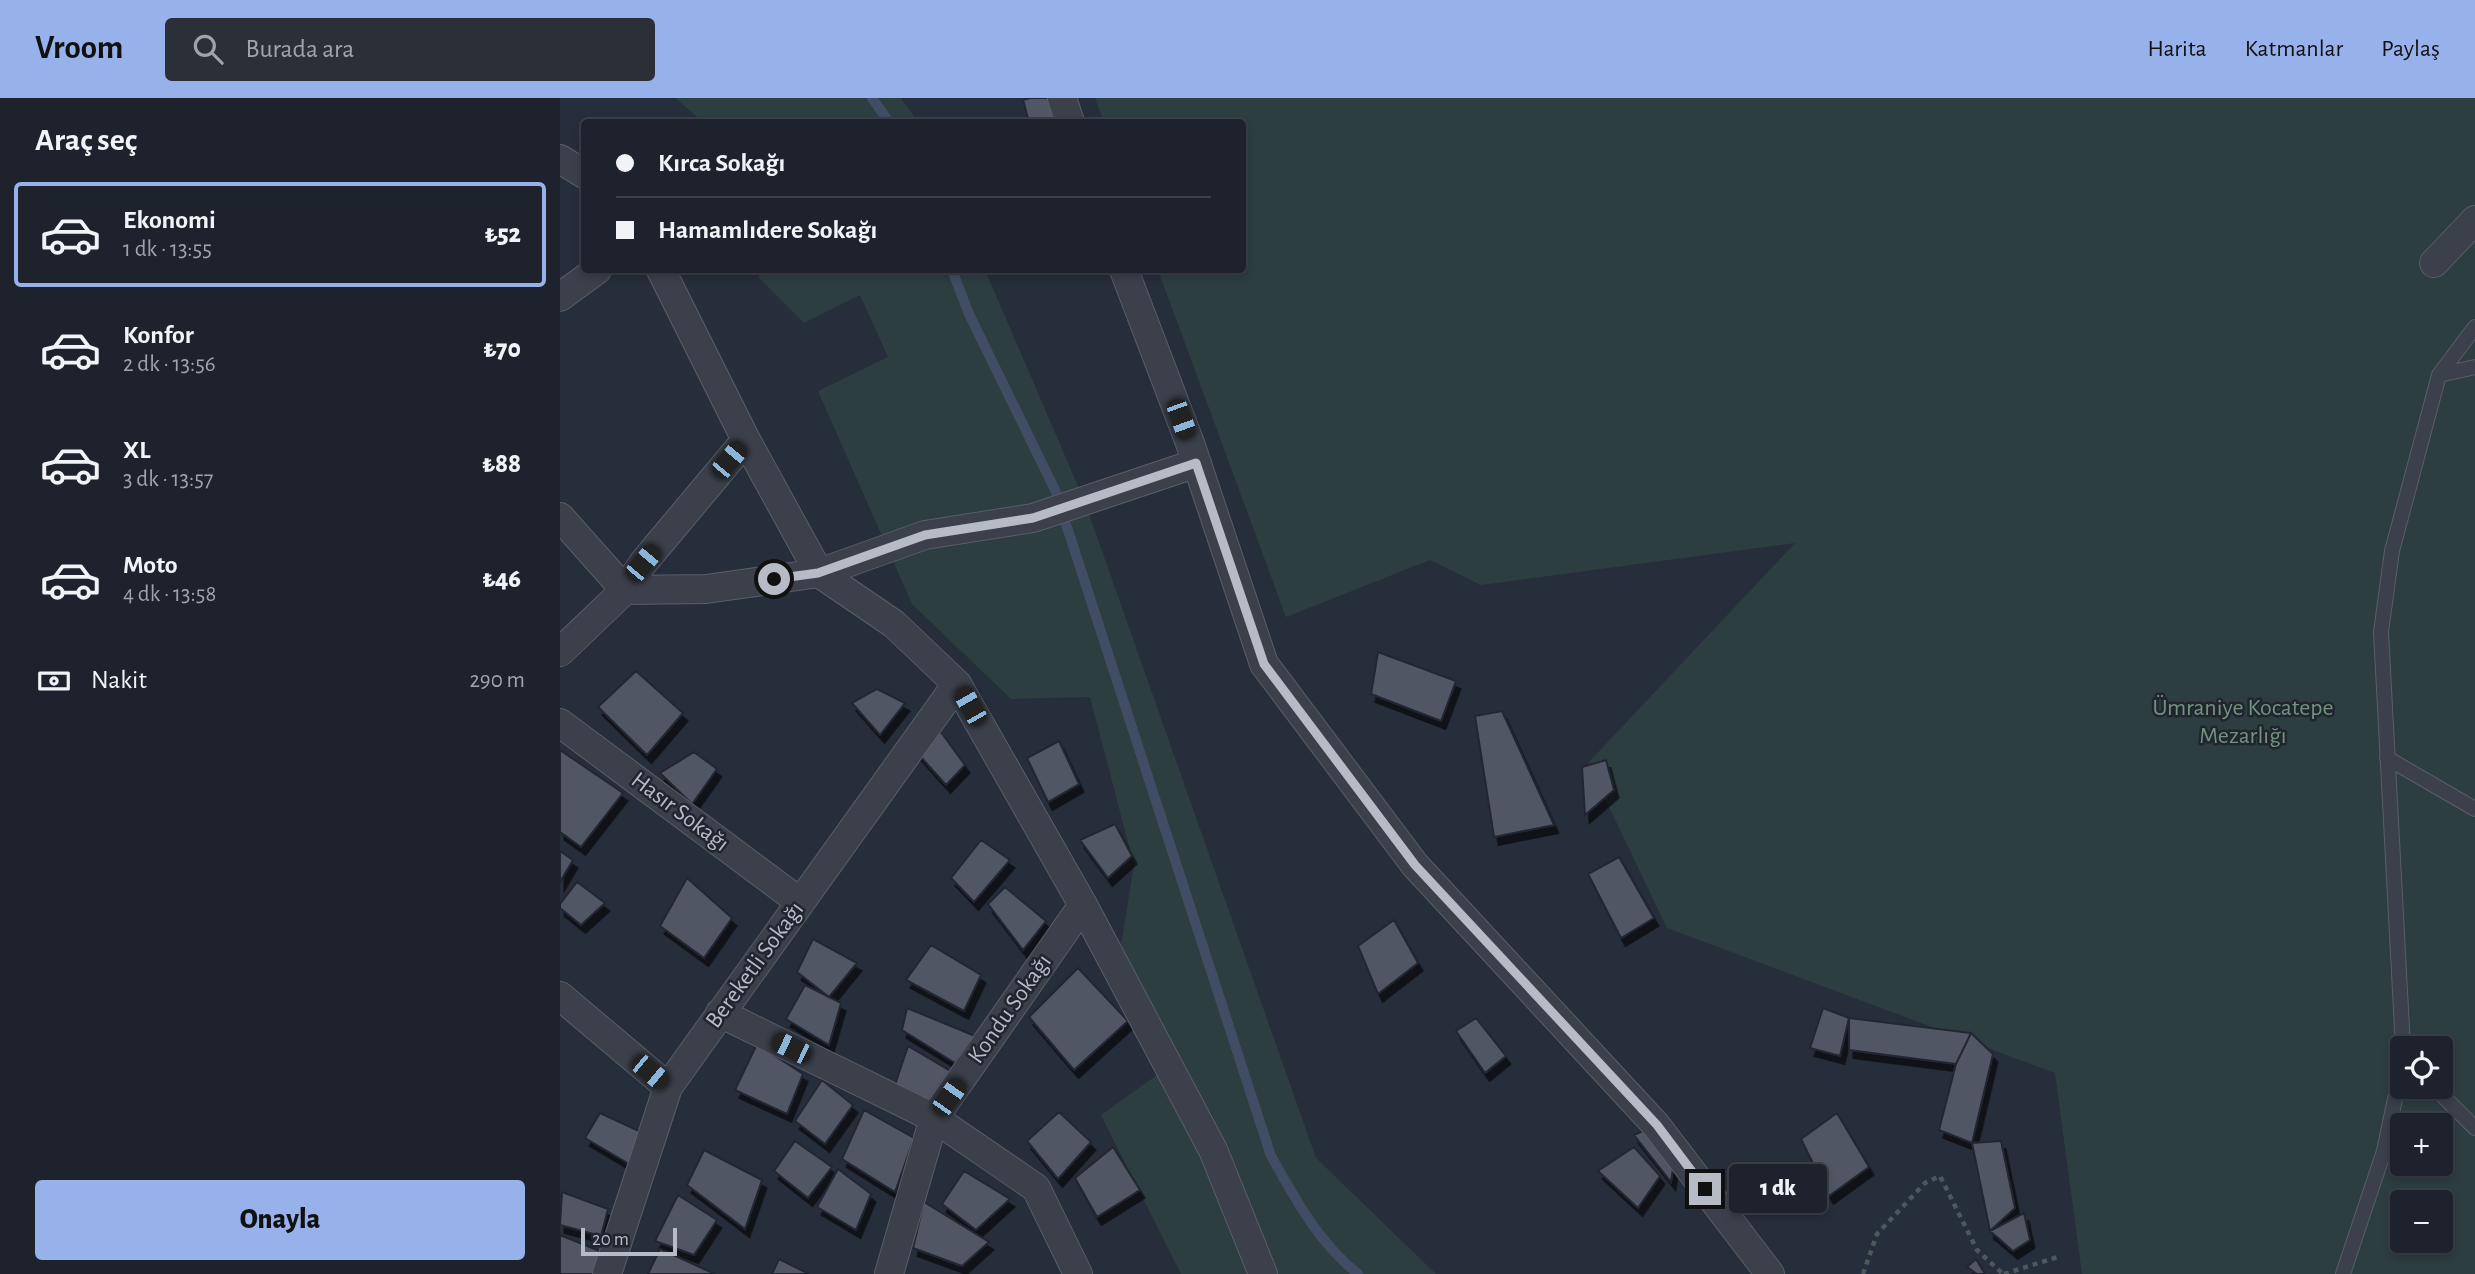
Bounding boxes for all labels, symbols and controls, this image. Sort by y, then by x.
search box [165,18,655,81]
icon: search [189,30,227,68]
text: Vroom [35,32,123,65]
text: Burada ara [245,36,354,62]
text: Harita [2148,37,2207,61]
text: Katmanlar [2245,37,2343,61]
text: Paylaş [2381,37,2440,61]
text: Araç seç [35,124,137,156]
text: Kırca Sokağı [658,150,785,176]
icon: car [39,203,102,266]
text: Ekonomi [123,207,216,233]
text: Hamamlıdere Sokağı [658,217,877,243]
text: ₺52 [485,221,521,247]
text: 1 dk · 13:55 [123,238,212,261]
icon: car [39,318,102,381]
text: Konfor [123,322,194,348]
text: ₺70 [484,336,521,362]
text: 2 dk · 13:56 [123,353,216,376]
car [1164,396,1199,442]
icon: car [39,433,102,496]
text: XL [123,437,150,463]
car [708,437,751,483]
text: ₺88 [482,451,521,477]
text: 3 dk · 13:57 [123,468,213,491]
car [622,540,665,586]
icon: car [39,548,102,611]
text: Moto [123,552,178,578]
route start [758,563,790,595]
text: ₺46 [482,566,521,592]
text: 4 dk · 13:58 [123,583,216,606]
icon: cash [35,662,73,700]
text: Nakit [91,667,147,693]
text: 290 m [469,669,525,692]
car [951,683,990,729]
park label: Ümraniye Kocatepe Mezarlığı [2152,695,2334,748]
street label: Hasır Sokağı [627,768,733,856]
street label: Bereketli Sokağı [701,898,809,1032]
street label: Kondu Sokağı [964,950,1056,1068]
car [768,1029,815,1067]
map controls [2390,1036,2453,1253]
button: locate [2390,1036,2453,1099]
car [628,1050,673,1094]
car [929,1074,970,1120]
button: + [2390,1113,2453,1176]
callout: 1 dk [1730,1164,1828,1214]
route end [1689,1173,1721,1205]
text: 1 dk [1760,1177,1796,1200]
button: Onayla [35,1180,525,1260]
button: − [2390,1190,2453,1253]
scale bar [581,1225,677,1257]
text: 20 m [592,1230,629,1249]

